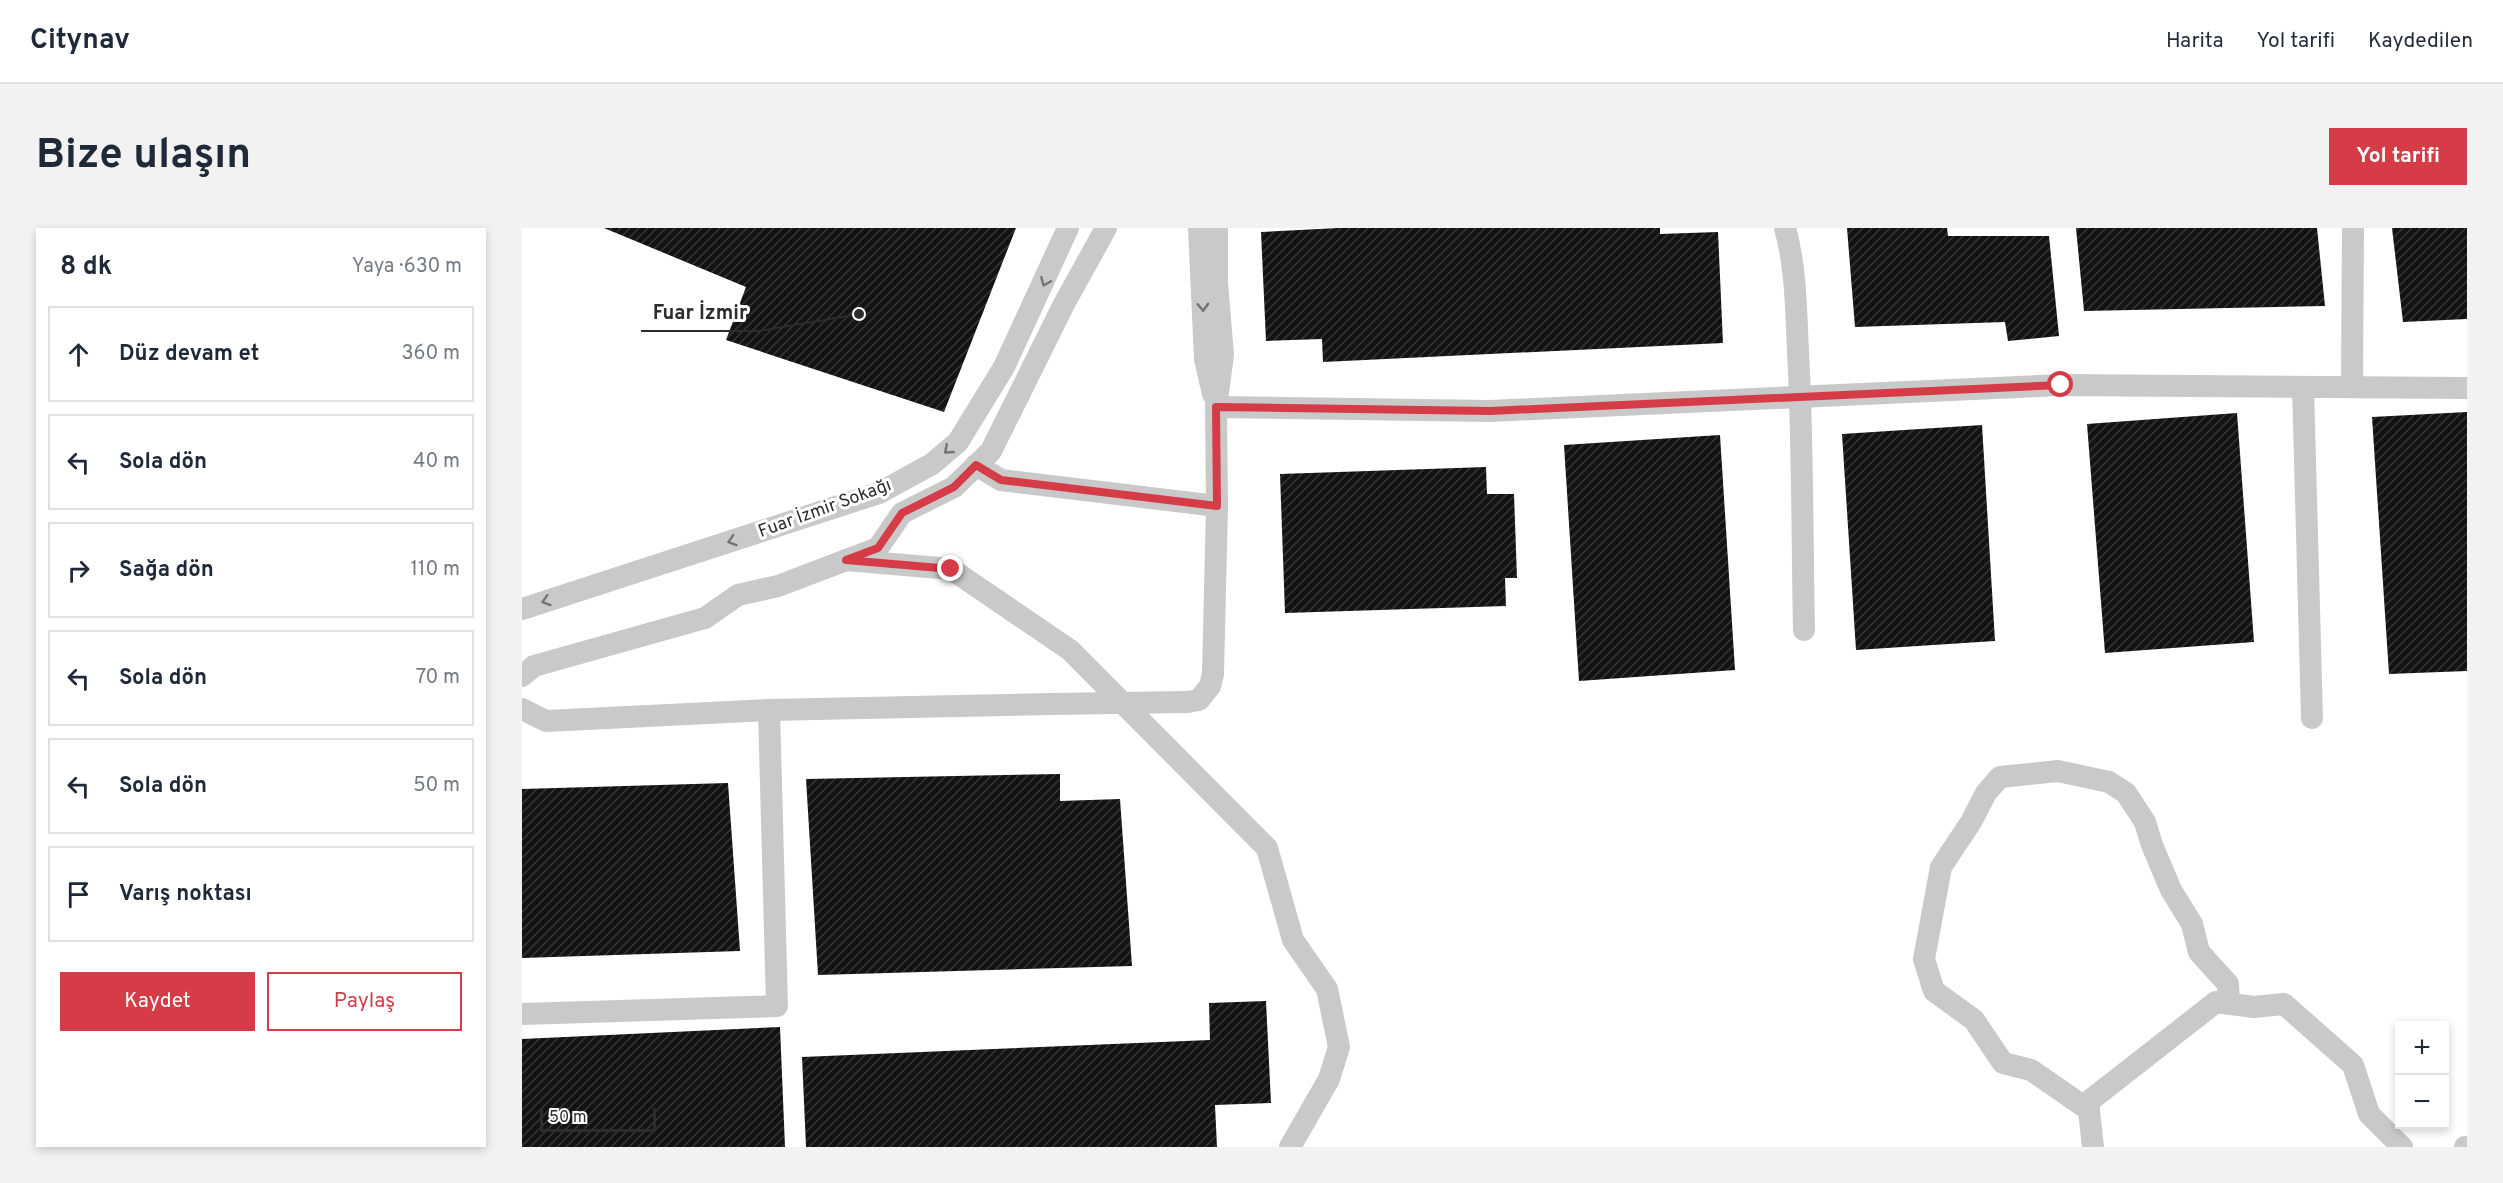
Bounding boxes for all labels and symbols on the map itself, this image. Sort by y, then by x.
one-way arrow [1040,275,1052,286]
callout: Fuar İzmir [641,293,759,331]
text: Fuar İzmir [653,299,748,327]
one-way arrow [1196,303,1209,312]
route start [2047,371,2073,397]
one-way arrow [944,443,955,454]
street label: Fuar İzmir Sokağı [755,472,895,544]
one-way arrow [727,534,738,547]
route end [937,555,963,581]
one-way arrow [541,593,552,606]
scale bar [540,1105,656,1132]

